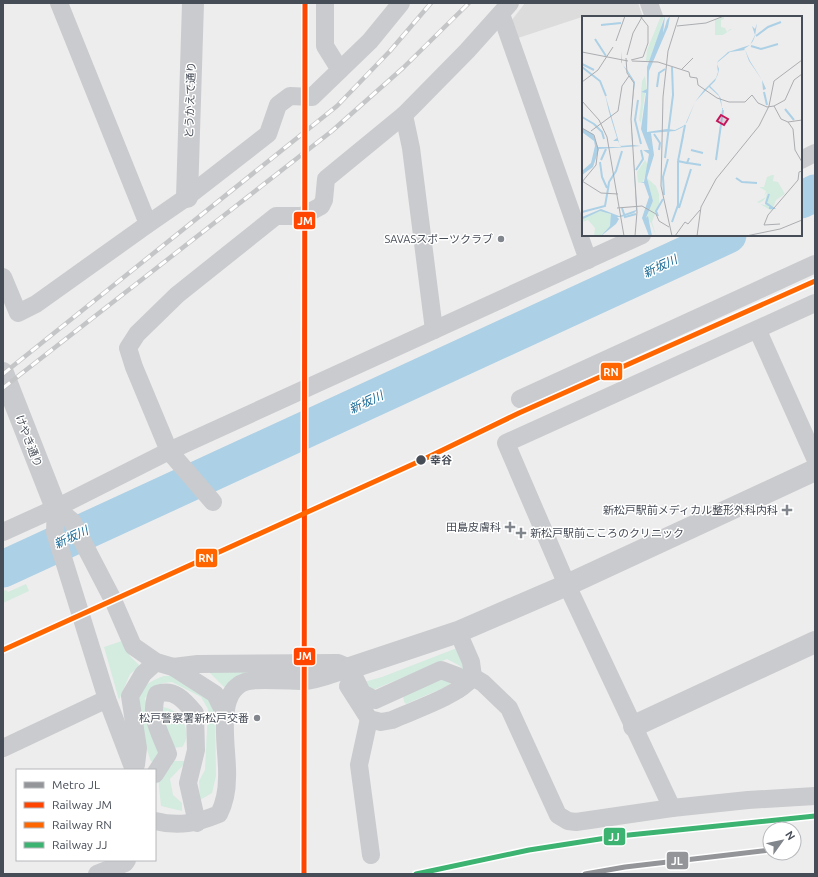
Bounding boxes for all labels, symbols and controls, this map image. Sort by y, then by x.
inset map [582,16,802,236]
street label: とうかえで通り [183,61,197,139]
line badge: JM [293,211,316,230]
text: JM [297,215,313,227]
place label: SAVASスポーツクラブ [384,233,493,245]
marker: SAVASスポーツクラブ [496,234,506,244]
water label: 新坂川 [641,252,681,280]
line badge: RN [600,362,623,381]
text: RN [603,366,619,378]
water label: 新坂川 [347,388,387,416]
street label: けやき通り [14,413,44,469]
marker: 幸谷 [414,453,428,467]
place label: 幸谷 [430,454,452,466]
place label: 新松戸駅前メディカル整形外科内科 [603,504,778,516]
marker: 新松戸駅前メディカル整形外科内科 [781,504,793,516]
place label: 田島皮膚科 [446,521,501,533]
marker: 田島皮膚科 [504,521,516,533]
water label: 新坂川 [52,523,92,551]
marker: 新松戸駅前こころのクリニック [515,527,527,539]
place label: 新松戸駅前こころのクリニック [530,527,684,539]
line badge: RN [195,548,218,568]
text: RN [198,552,214,564]
line badge: JM [293,647,316,666]
text: JM [296,650,312,662]
place label: 松戸警察署新松戸交番 [139,712,249,724]
marker: 松戸警察署新松戸交番 [252,713,262,723]
legend [16,769,156,861]
text: Metro JL [52,778,100,791]
text: Railway JM [52,798,112,811]
text: Railway RN [52,818,112,831]
north arrow [762,821,802,861]
line badge: JJ [603,827,626,846]
text: N [783,829,798,842]
text: JJ [608,831,620,843]
text: Railway JJ [52,838,107,851]
line badge: JL [666,851,689,870]
text: JL [671,855,683,867]

